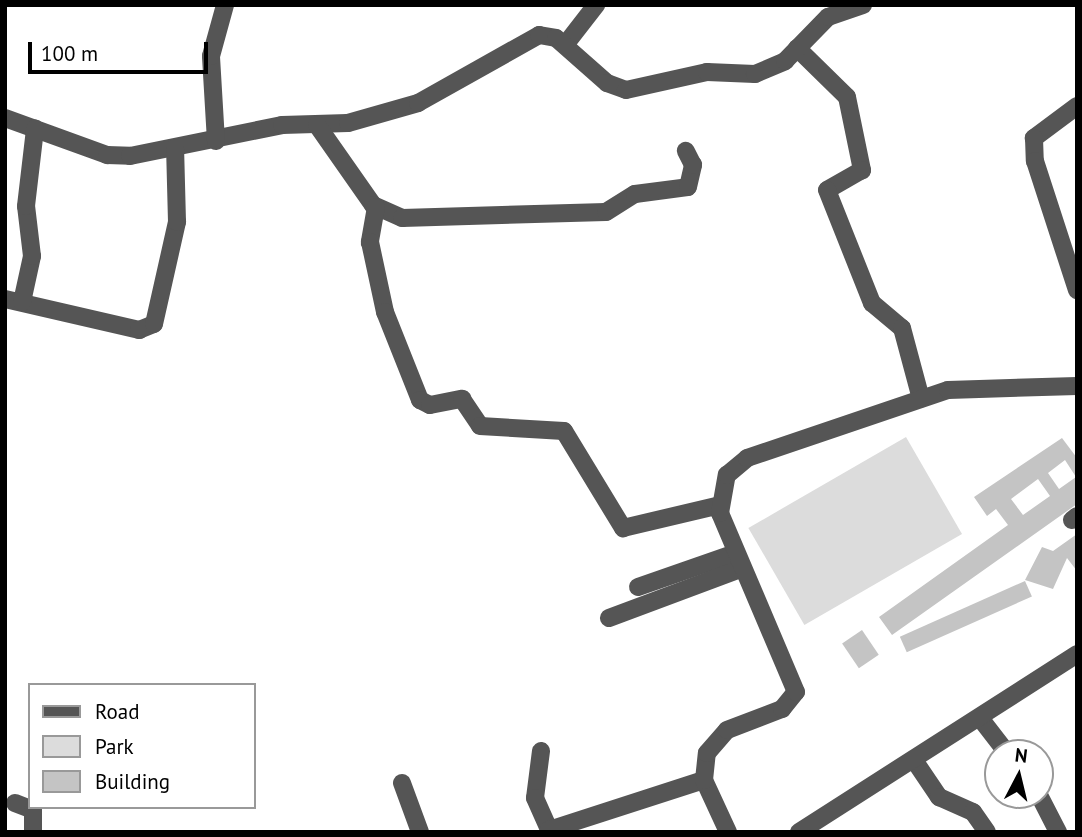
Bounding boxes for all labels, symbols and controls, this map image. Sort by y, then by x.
scale bar [32,28,212,72]
text: 100 m [41,40,98,67]
legend [28,683,256,809]
text: Road [95,698,139,725]
text: Park [95,733,134,760]
north arrow [984,739,1054,809]
text: N [1014,742,1029,768]
text: Building [95,768,170,795]

